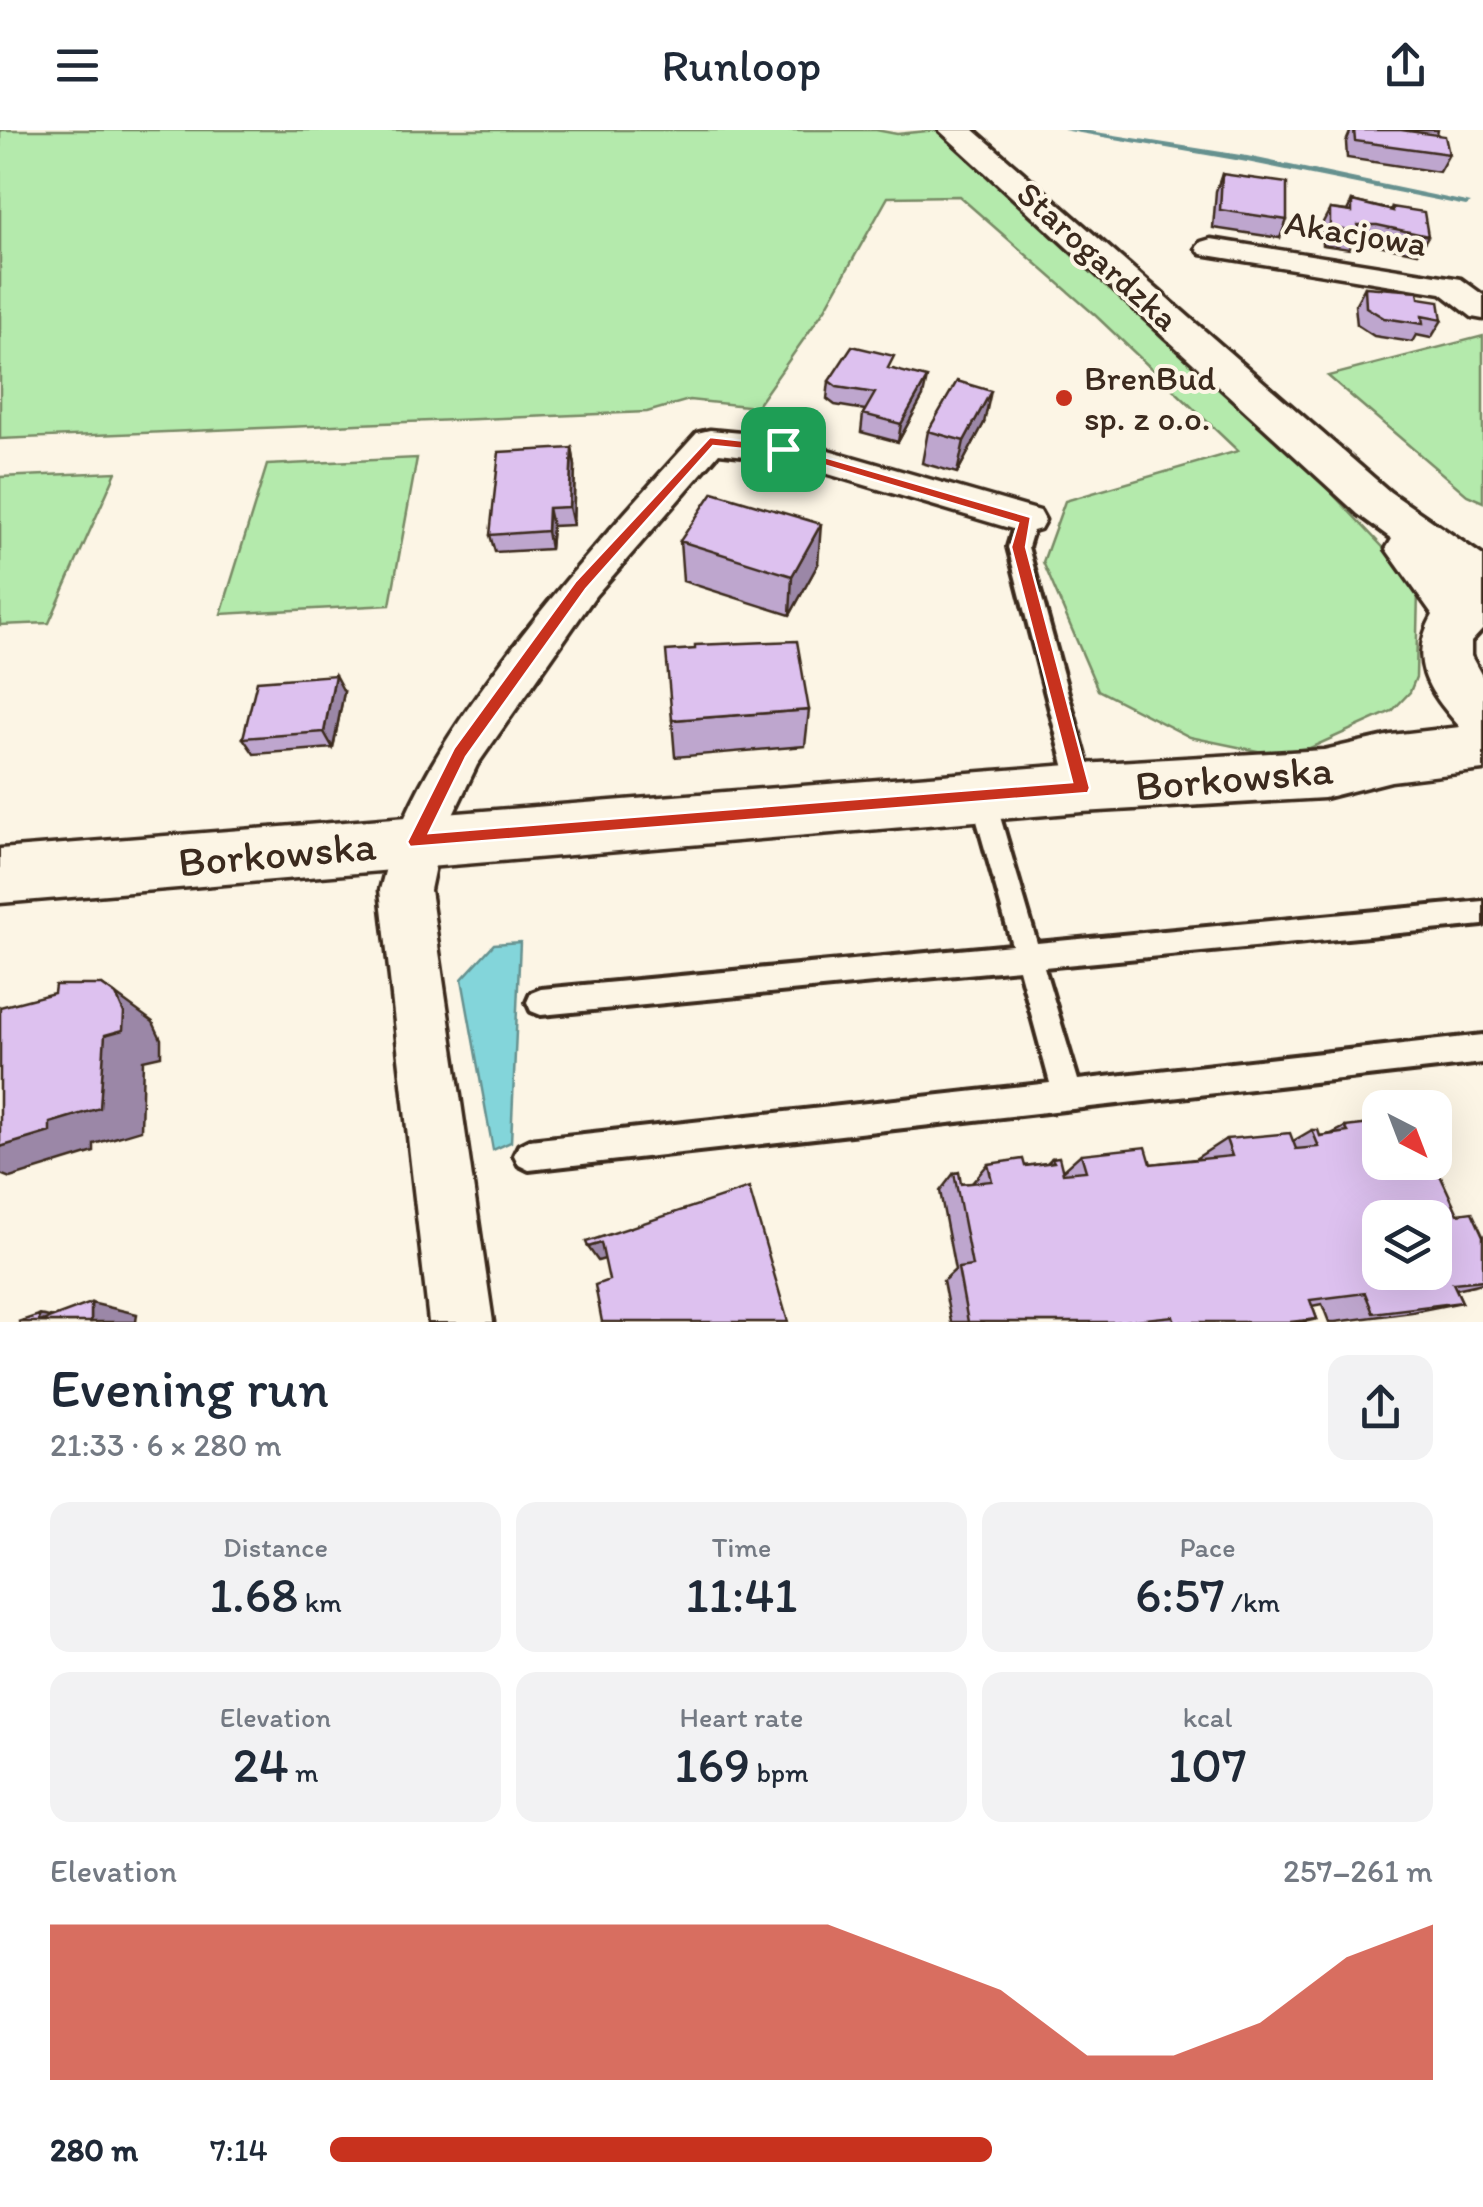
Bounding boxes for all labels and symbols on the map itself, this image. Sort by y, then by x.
street label: Starogardzka [1008,172,1188,340]
street label: Akacjowa [1282,201,1430,265]
place label: BrenBud sp. z o.o. [1084,357,1216,439]
marker: BrenBud sp. z o.o. [1053,387,1075,409]
pin [741,407,826,492]
street label: Borkowska [1133,743,1335,812]
street label: Borkowska [176,819,378,888]
north arrow [1362,1090,1452,1180]

